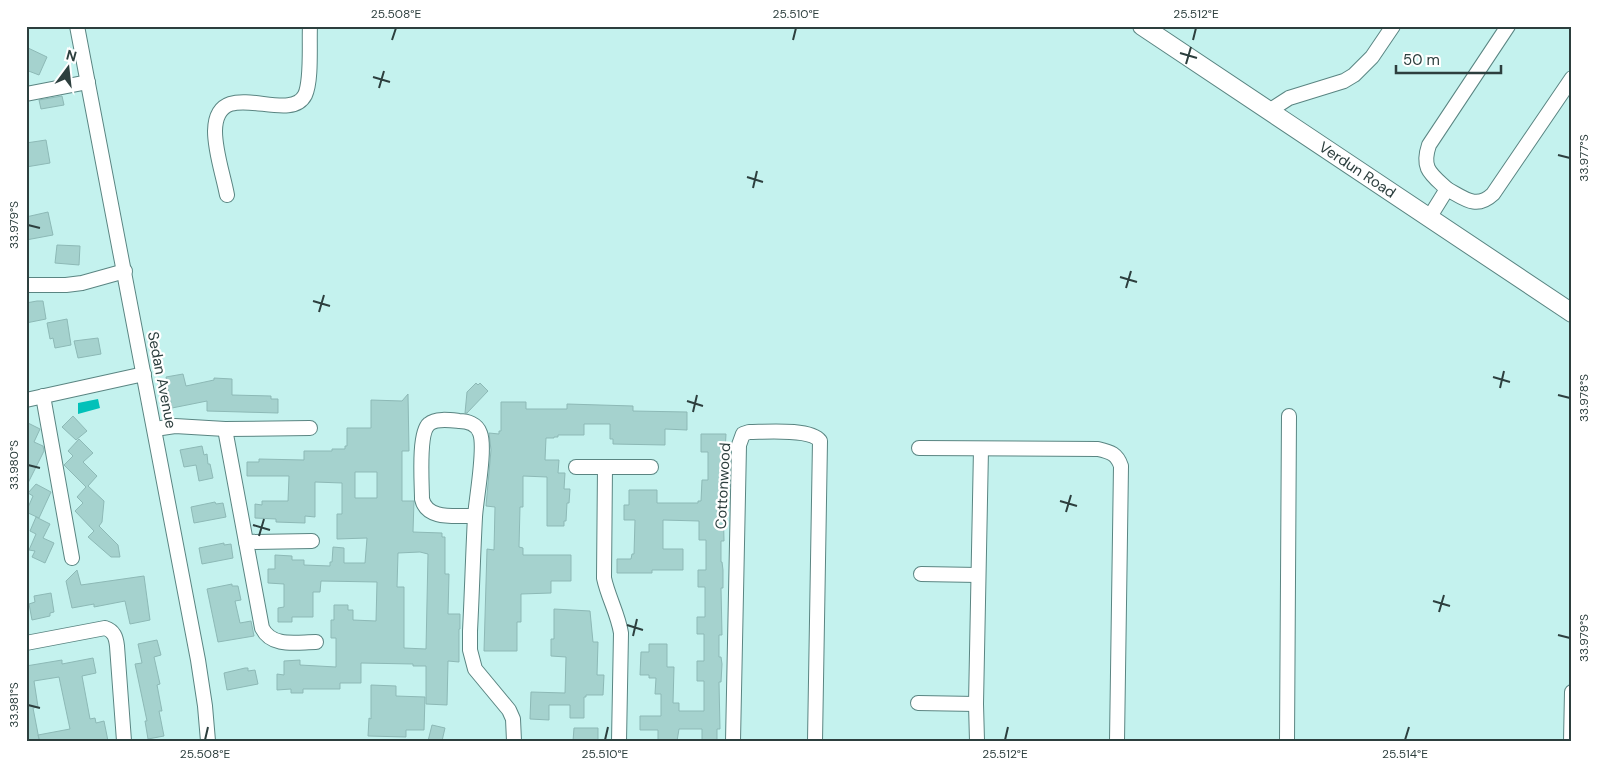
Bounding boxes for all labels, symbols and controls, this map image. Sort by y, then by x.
text: 25.508°E [371,6,421,22]
text: 25.510°E [773,6,820,22]
text: 25.512°E [1173,6,1219,22]
north arrow [42,42,92,92]
scale bar [1396,42,1500,74]
text: N [64,45,79,65]
text: 50 m [1403,50,1440,70]
text: 33.977°S [1576,134,1592,182]
street label: Verdun Road [1315,137,1400,203]
text: 33.979°S [6,201,22,249]
street label: Sedan Avenue [143,330,181,430]
text: 33.978°S [1576,374,1592,422]
text: 33.980°S [6,440,22,490]
street label: Cottonwood [711,442,735,530]
text: 33.979°S [1576,614,1592,662]
text: 33.981°S [6,682,22,728]
text: 25.508°E [180,746,230,762]
text: 25.510°E [582,746,629,762]
text: 25.512°E [982,746,1028,762]
text: 25.514°E [1382,746,1428,762]

